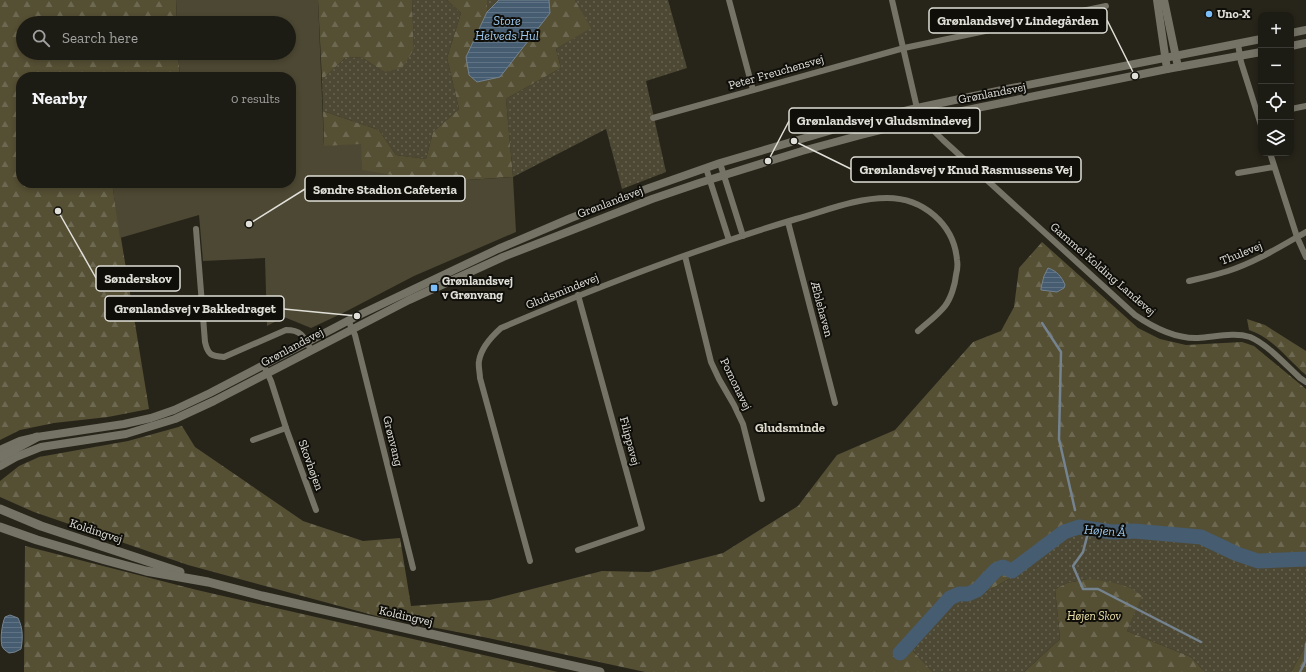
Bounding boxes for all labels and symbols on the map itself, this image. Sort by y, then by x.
place label: Uno-X [1217,7,1250,21]
callout: Grønlandsvej v Lindegården [929,8,1107,33]
marker: Uno-X [1204,9,1214,19]
water label: Store Helveds Hul [475,13,539,43]
text: Grønlandsvej v Lindegården [937,13,1099,29]
street label: Peter Freuchensvej [727,52,826,93]
street label: Grønlandsvej [957,80,1027,107]
callout: Grønlandsvej v Gludsmindevej [789,108,980,133]
text: Grønlandsvej v Gludsmindevej [797,113,971,129]
callout: Grønlandsvej v Knud Rasmussens Vej [851,157,1081,182]
text: Grønlandsvej v Knud Rasmussens Vej [859,162,1073,178]
callout: Søndre Stadion Cafeteria [305,176,465,201]
text: Søndre Stadion Cafeteria [313,182,457,197]
street label: Grønlandsvej [575,183,645,222]
street label: Gammel Kolding Landevej [1047,219,1159,319]
street label: Thulevej [1218,238,1264,269]
callout: Sønderskov [96,266,180,291]
street label: Gludsmindevej [524,270,601,313]
text: Sønderskov [104,271,172,286]
place label: Grønlandsvej v Grønvang [442,274,513,302]
street label: Æblehaven [808,279,836,338]
marker: Grønlandsvej v Grønvang [429,283,439,293]
callout: Grønlandsvej v Bakkedraget [105,296,284,321]
text: Grønlandsvej v Bakkedraget [114,301,277,317]
street label: Grønlandsvej [258,325,326,370]
street label: Pomonavej [716,356,755,413]
street label: Grønvang [380,414,406,468]
street label: Filippavej [616,415,643,467]
district label: Gludsminde [755,420,826,435]
street label: Skovhøjen [294,438,327,493]
street label: Koldingvej [67,516,124,547]
water label: Højen Å [1084,522,1127,539]
street label: Koldingvej [378,603,434,630]
park label: Højen Skov [1067,609,1121,623]

